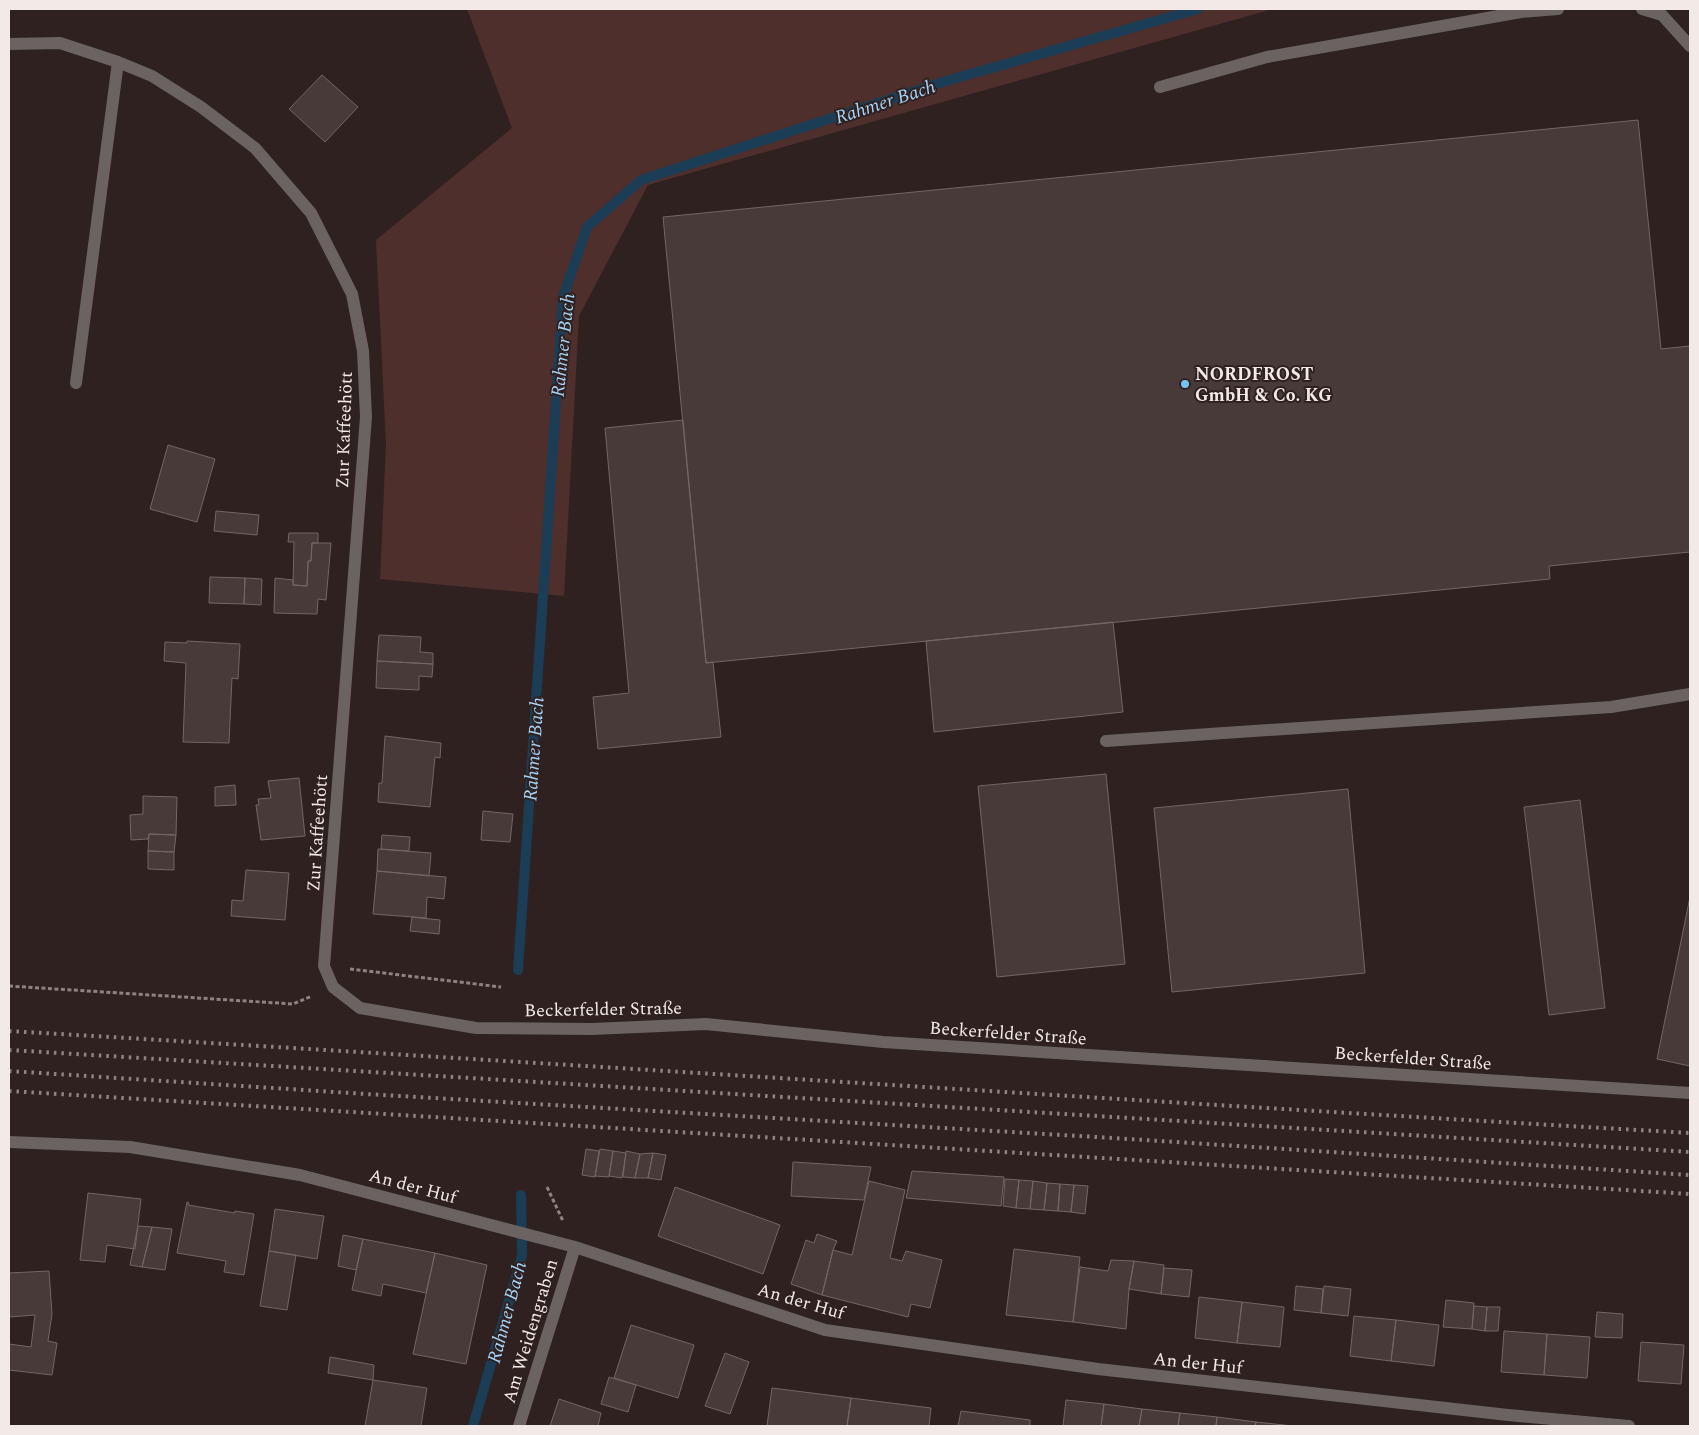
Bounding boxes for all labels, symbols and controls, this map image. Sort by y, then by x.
water label: Rahmer Bach [831,72,940,132]
water label: Rahmer Bach [544,292,583,398]
place label: NORDFROST GmbH & Co. KG [1195,361,1332,409]
street label: Zur Kaffeehött [329,371,360,489]
marker: NORDFROST GmbH & Co. KG [1179,378,1191,390]
water label: Rahmer Bach [516,696,553,802]
street label: Zur Kaffeehött [300,774,335,892]
street label: Beckerfelder Straße [524,995,682,1024]
street label: Beckerfelder Straße [928,1015,1088,1052]
street label: Beckerfelder Straße [1333,1040,1493,1077]
street label: An der Huf [366,1162,461,1212]
street label: Am Weidengraben [496,1256,565,1406]
water label: Rahmer Bach [480,1258,535,1366]
street label: An der Huf [754,1276,849,1327]
street label: An der Huf [1152,1345,1246,1382]

